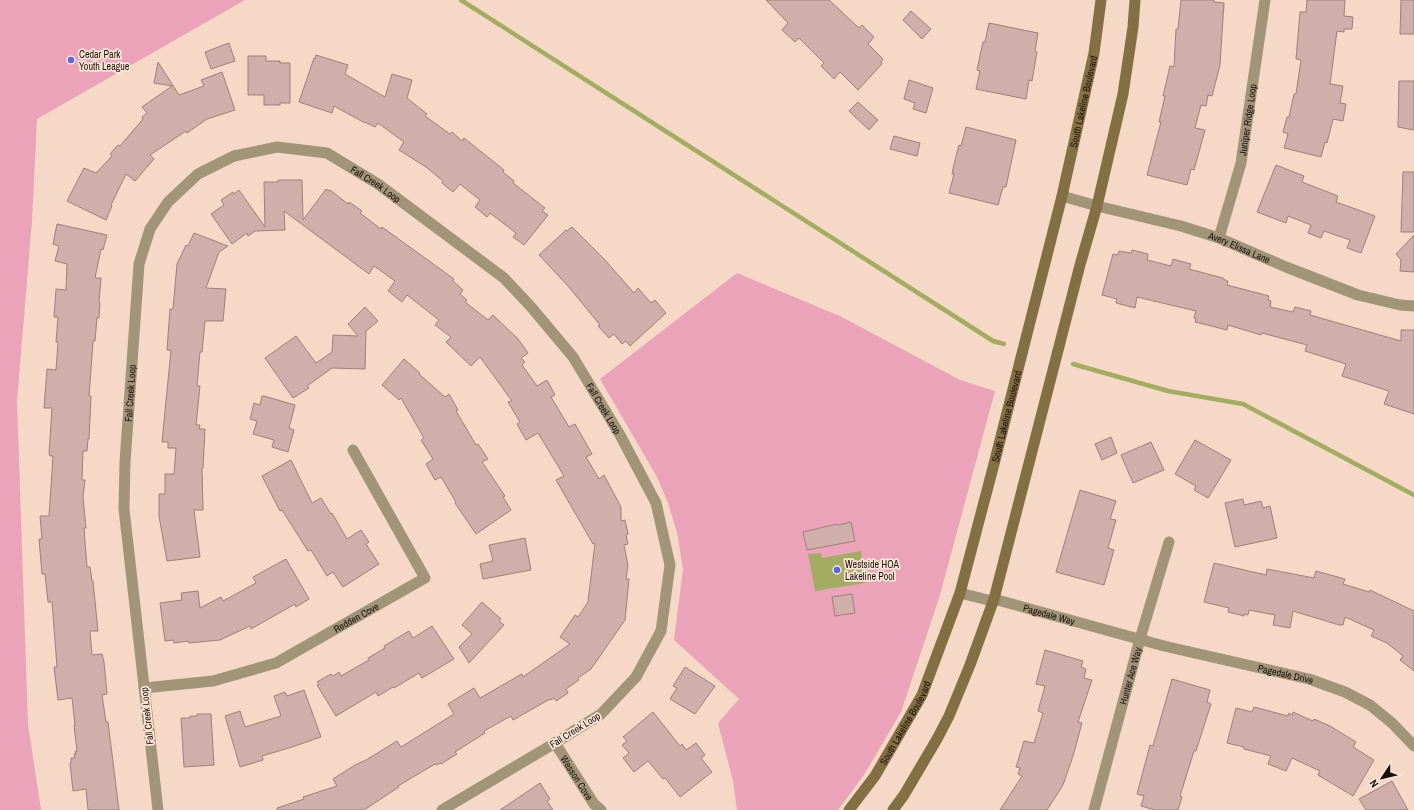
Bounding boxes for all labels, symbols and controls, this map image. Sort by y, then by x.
place label: Cedar Park Youth League [79,48,130,73]
street label: South Lakeline Boulevard [1067,54,1100,149]
marker: Cedar Park Youth League [66,55,76,65]
street label: Juniper Ridge Loop [1236,83,1259,156]
street label: Fall Creek Loop [348,163,404,206]
street label: Avery Elissa Lane [1206,228,1273,266]
street label: Fall Creek Loop [121,364,138,422]
street label: South Lakeline Boulevard [988,369,1024,463]
street label: Fall Creek Loop [584,380,625,437]
place label: Westside HOA Lakeline Pool [845,558,900,583]
marker: Westside HOA Lakeline Pool [832,565,842,575]
street label: Redden Cove [331,599,381,635]
street label: Pagedale Way [1022,601,1077,628]
street label: Hunter Ace Way [1116,645,1144,706]
street label: Pagedale Drive [1257,661,1316,687]
street label: South Lakeline Boulevard [876,679,933,767]
street label: Fall Creek Loop [137,686,156,745]
street label: Fall Creek Loop [547,709,603,751]
street label: Wesson Cove [558,753,597,803]
north arrow [1362,758,1402,798]
text: N [1366,777,1381,790]

